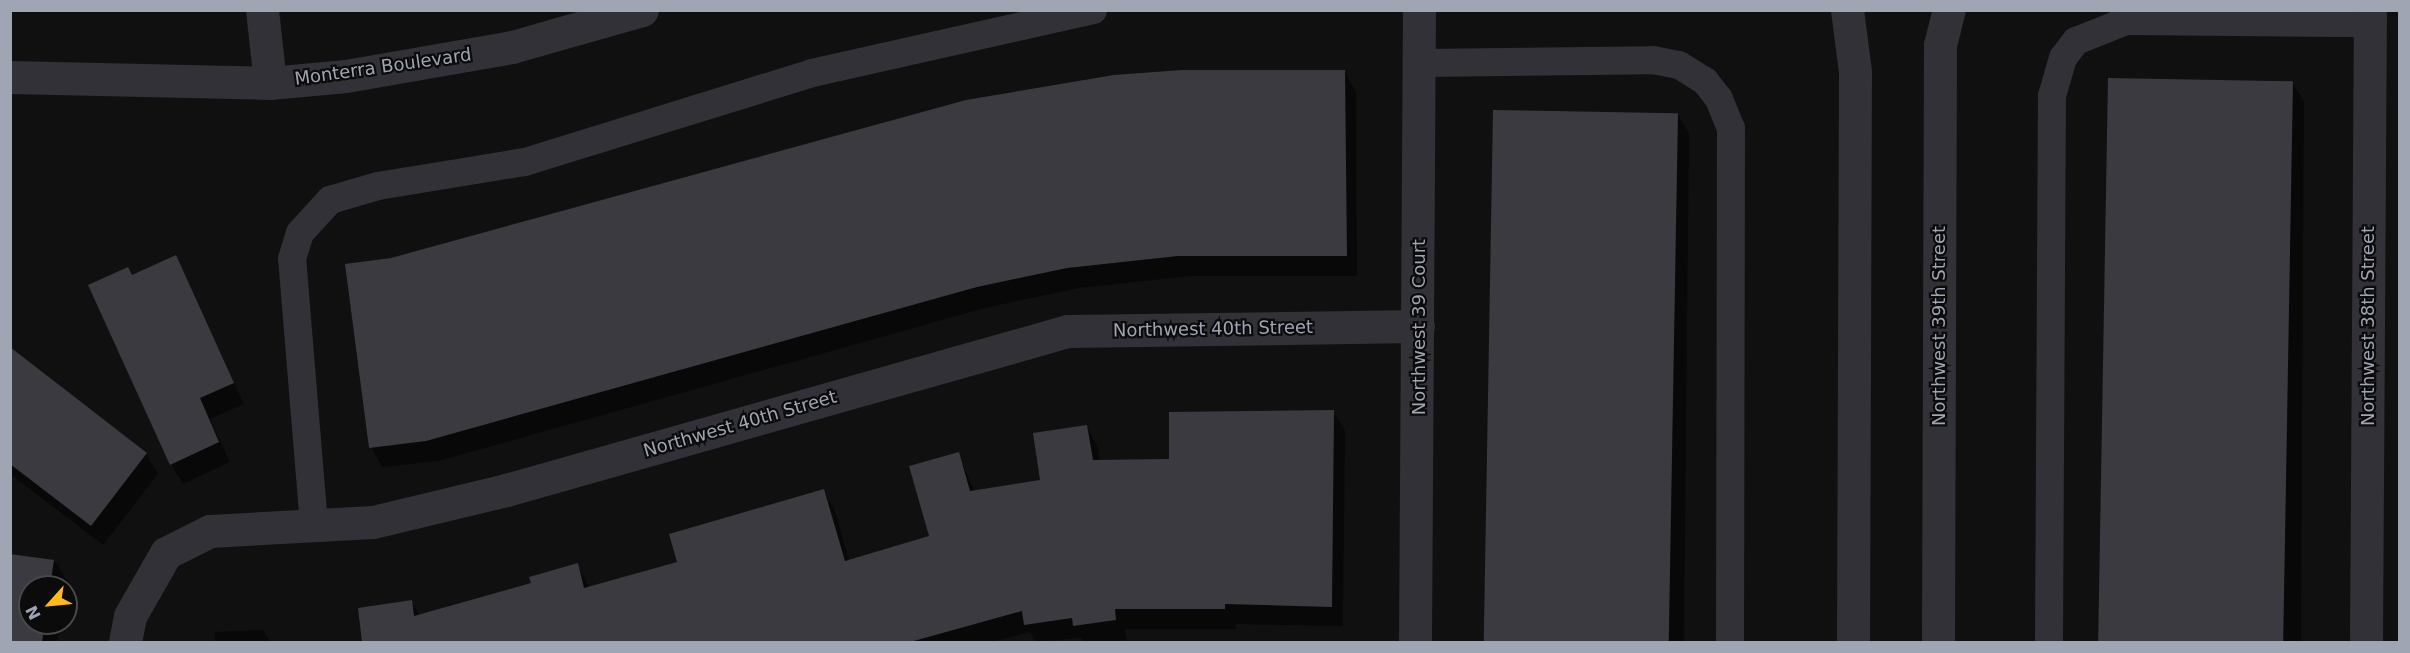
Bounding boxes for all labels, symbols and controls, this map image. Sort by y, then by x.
street label: Monterra Boulevard [293,44,473,90]
street label: Northwest 39th Street [1928,226,1950,426]
street label: Northwest 38th Street [2357,226,2379,426]
street label: Northwest 39 Court [1408,239,1430,415]
street label: Northwest 40th Street [1113,316,1313,342]
street label: Northwest 40th Street [641,386,839,462]
north arrow [18,575,78,635]
text: N [22,602,45,623]

